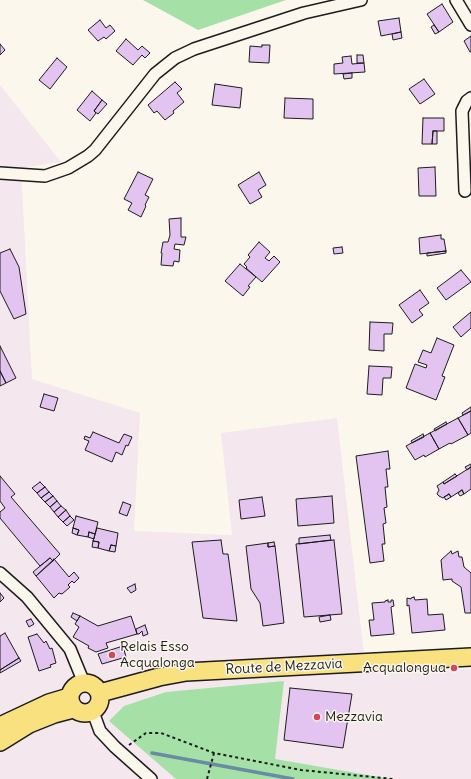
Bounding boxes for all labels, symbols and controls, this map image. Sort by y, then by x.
place label: Relais Esso Acqualonga [120,639,195,672]
marker: Relais Esso Acqualonga [107,650,117,660]
street label: Route de Mezzavia [225,656,343,678]
place label: Acqualongua [363,660,446,676]
marker: Acqualongua [449,663,459,673]
place label: Mezzavia [325,709,383,725]
marker: Mezzavia [312,712,322,722]

